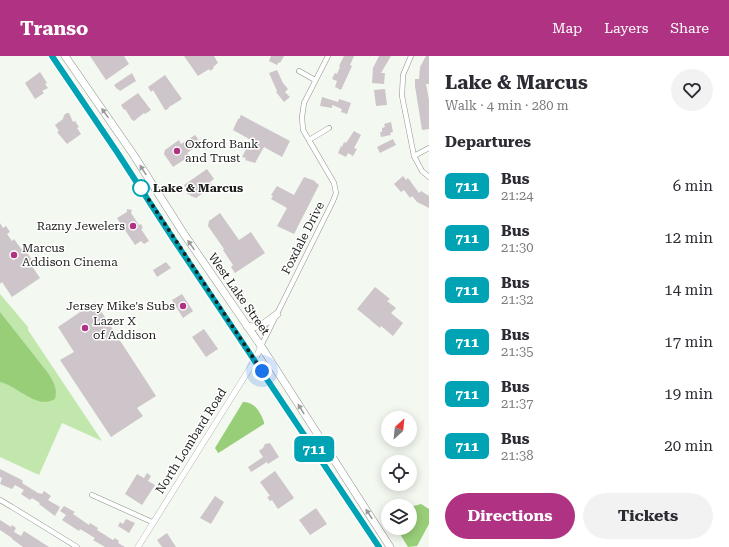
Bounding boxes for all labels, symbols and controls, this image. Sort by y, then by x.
text: Transo [20,17,88,40]
text: Map [552,20,582,36]
text: Layers [604,20,648,36]
text: Share [670,20,709,36]
button: heart [671,69,713,111]
text: Lake & Marcus [445,71,588,94]
text: Walk · 4 min · 280 m [445,98,569,113]
one-way arrow [101,108,109,119]
text: Departures [445,133,531,151]
place label: Oxford Bank and Trust [185,137,259,165]
marker: Oxford Bank and Trust [172,146,182,156]
one-way arrow [139,165,147,175]
text: Bus [501,170,529,188]
text: 6 min [673,177,713,195]
text: 711 [455,178,479,194]
marker: Lake & Marcus [132,179,150,197]
place label: Lake & Marcus [153,181,243,195]
text: 21:24 [501,188,533,203]
street label: Foxdale Drive [279,199,327,277]
place label: Razny Jewelers [37,219,125,233]
marker: Razny Jewelers [128,221,138,231]
text: Bus [501,222,529,240]
text: 12 min [664,229,713,247]
text: 711 [455,230,479,246]
one-way arrow [187,240,195,250]
text: 21:30 [501,240,533,255]
place label: Marcus Addison Cinema [22,241,118,269]
marker: Marcus Addison Cinema [9,250,19,260]
street label: West Lake Street [205,250,273,338]
text: Bus [501,274,529,292]
text: 14 min [664,281,713,299]
text: 711 [455,282,479,298]
text: 21:32 [501,292,533,307]
place label: Jersey Mike's Subs [66,299,175,313]
marker: Jersey Mike's Subs [178,301,188,311]
place label: Lazer X of Addison [93,314,157,342]
marker: Lazer X of Addison [80,323,90,333]
text: Bus [501,326,529,344]
text: 17 min [664,333,713,351]
text: 711 [455,334,479,350]
text: 21:35 [501,344,533,359]
your location [252,361,272,381]
text: Bus [501,378,529,396]
street label: North Lombard Road [153,385,229,496]
text: 19 min [664,385,713,403]
text: 711 [455,386,479,402]
text: 21:37 [501,396,533,411]
one-way arrow [298,403,305,415]
north arrow [381,411,417,447]
map controls [381,411,417,535]
text: Bus [501,430,529,448]
line badge: 711 [291,436,337,462]
text: 20 min [664,437,713,455]
text: 711 [455,438,479,454]
text: 711 [302,441,326,457]
text: 21:38 [501,448,533,463]
button: locate [381,455,417,491]
button: Directions [445,493,575,539]
button: Tickets [583,493,713,539]
button: layers [381,499,417,535]
one-way arrow [365,509,373,519]

